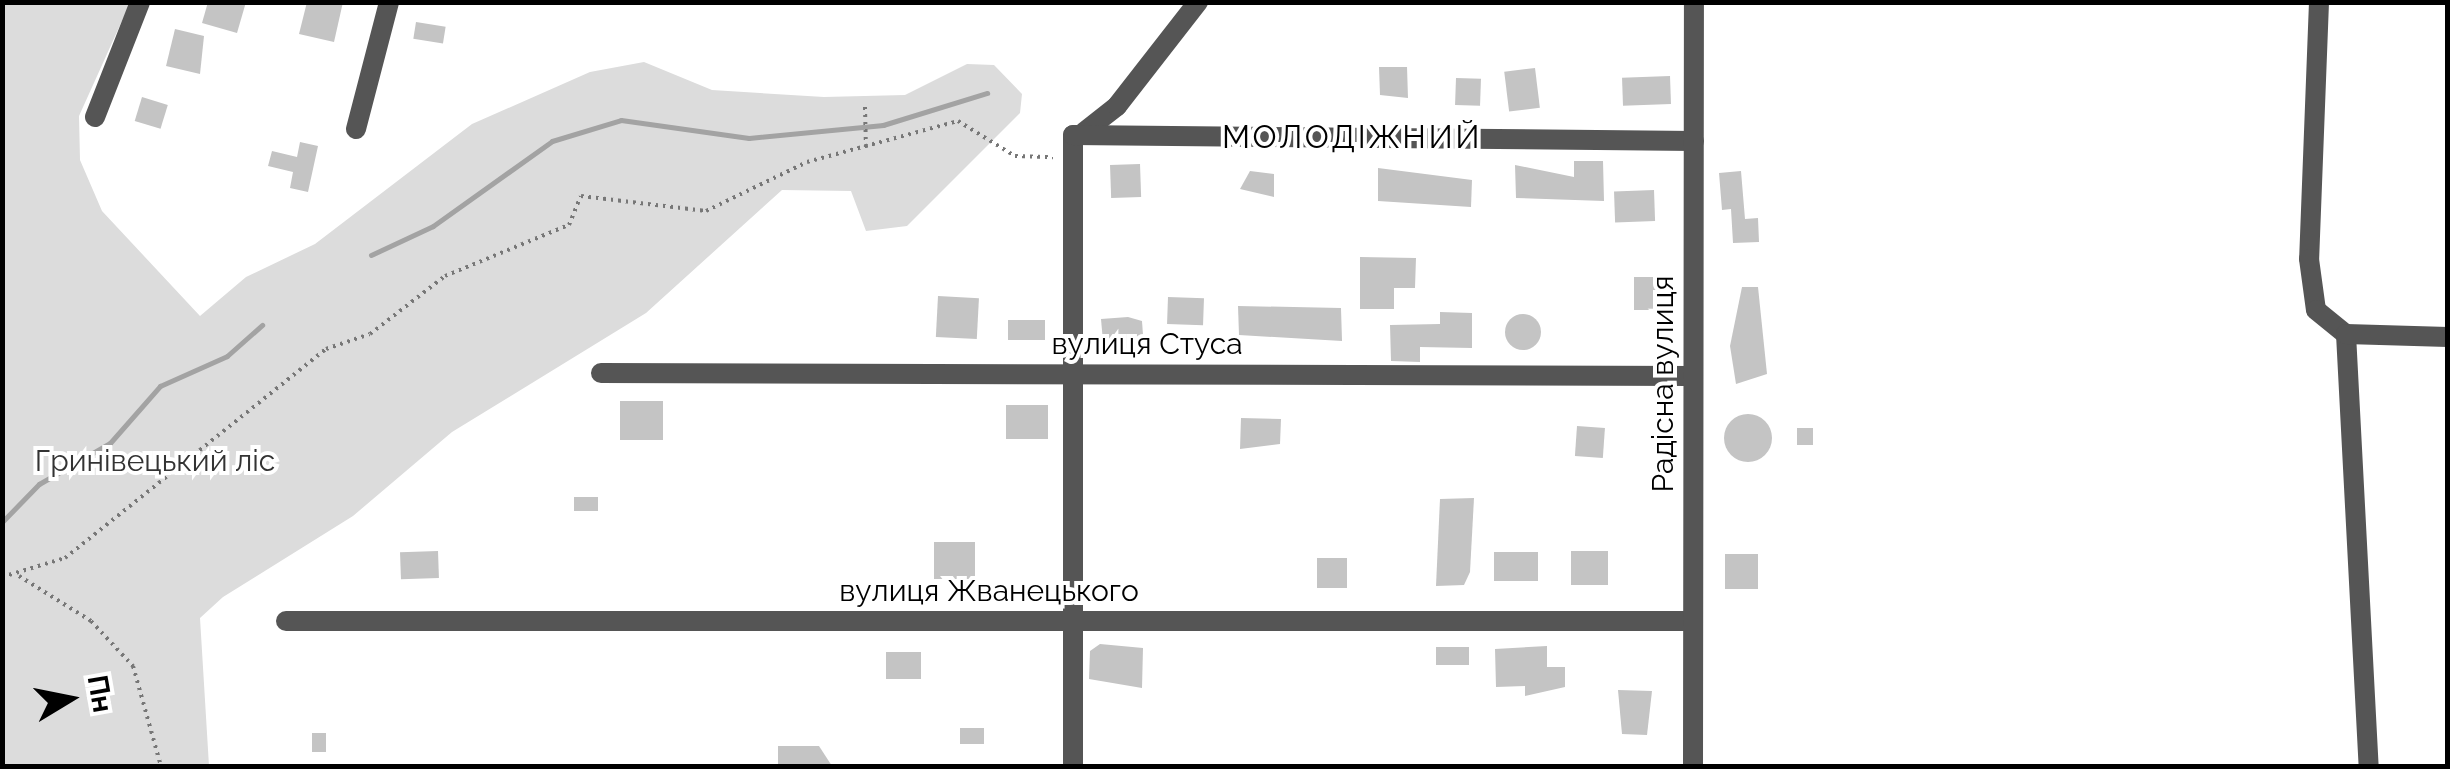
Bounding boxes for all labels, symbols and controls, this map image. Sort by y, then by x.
district label: МОЛОДІЖНИЙ [1222,118,1482,156]
street label: Радісна вулиця [1645,276,1681,492]
street label: вулиця Стуса [1051,326,1243,362]
park label: Гринівецький ліс [35,443,275,479]
street label: вулиця Жванецького [839,573,1139,609]
north arrow [20,649,120,749]
text: Пн [81,672,120,715]

